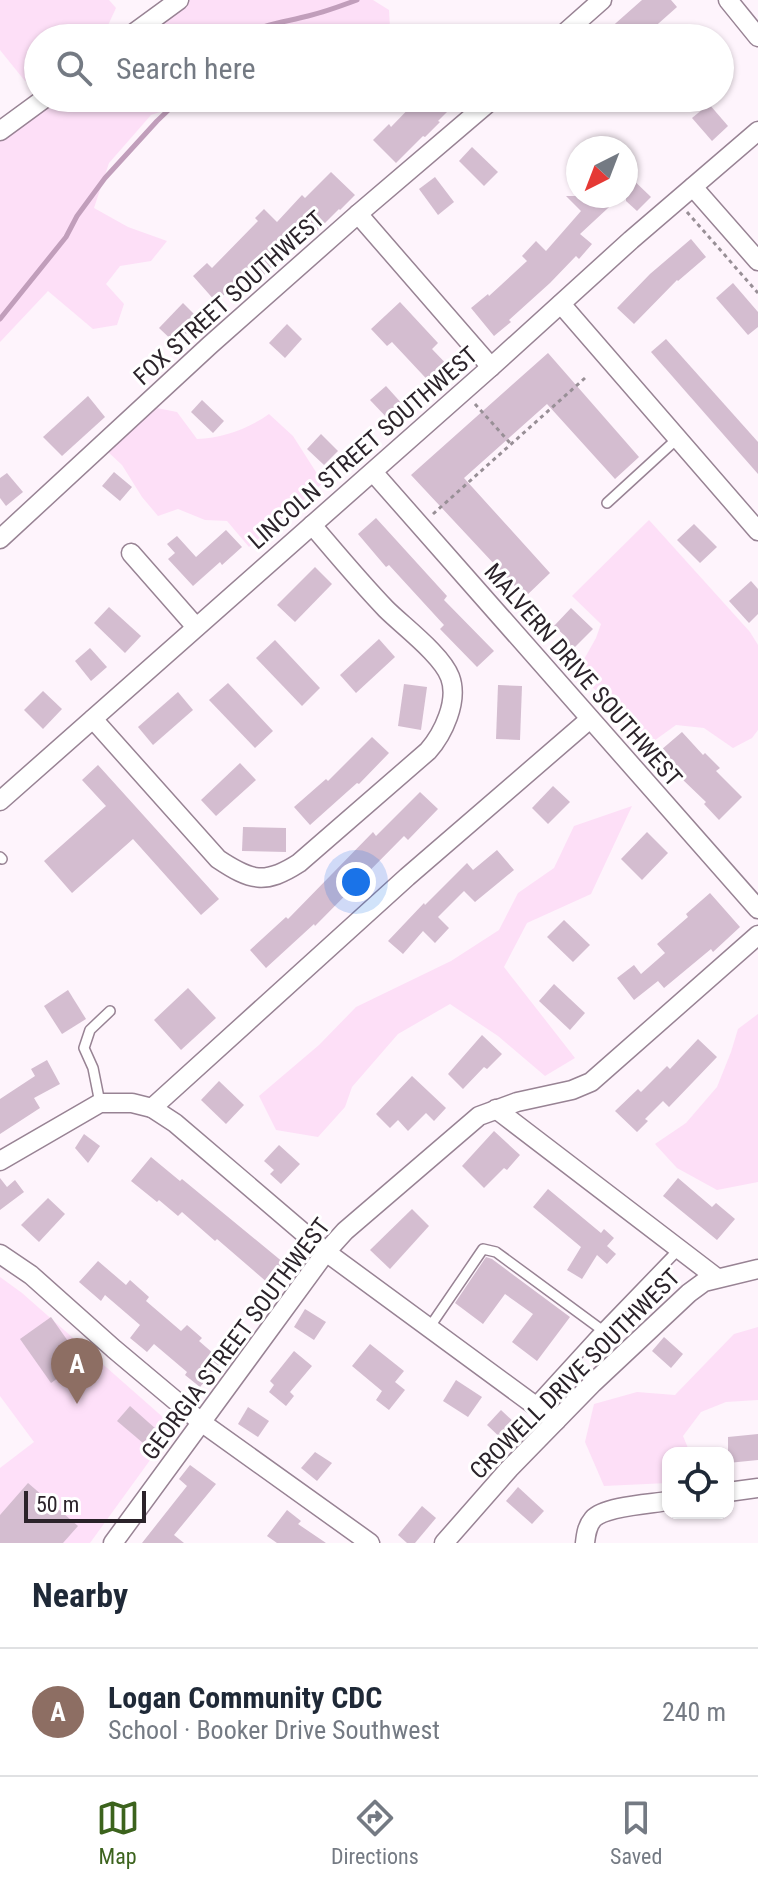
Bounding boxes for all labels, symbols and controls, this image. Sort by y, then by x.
search box [24,24,734,112]
icon: search [52,46,96,90]
text: Search here [116,51,256,86]
north arrow [566,136,638,208]
street label: FOX STREET SOUTHWEST [128,205,330,391]
street label: LINCOLN STREET SOUTHWEST [243,341,483,555]
street label: MALVERN DRIVE SOUTHWEST [479,558,687,792]
your location [336,862,376,902]
street label: GEORGIA STREET SOUTHWEST [136,1213,336,1465]
street label: CROWELL DRIVE SOUTHWEST [464,1263,686,1485]
pin: A [51,1338,103,1404]
map controls [662,1447,734,1519]
button: locate [662,1447,734,1519]
scale bar [24,1487,146,1523]
text: 50 m [36,1492,79,1517]
text: Nearby [32,1575,128,1615]
text: Logan Community CDC [108,1680,382,1715]
text: A [50,1697,66,1727]
text: 240 m [662,1697,726,1727]
text: School · Booker Drive Southwest [108,1715,440,1745]
tab: Map [96,1796,140,1869]
tab: Directions [331,1796,419,1869]
tab: Saved [610,1796,662,1869]

